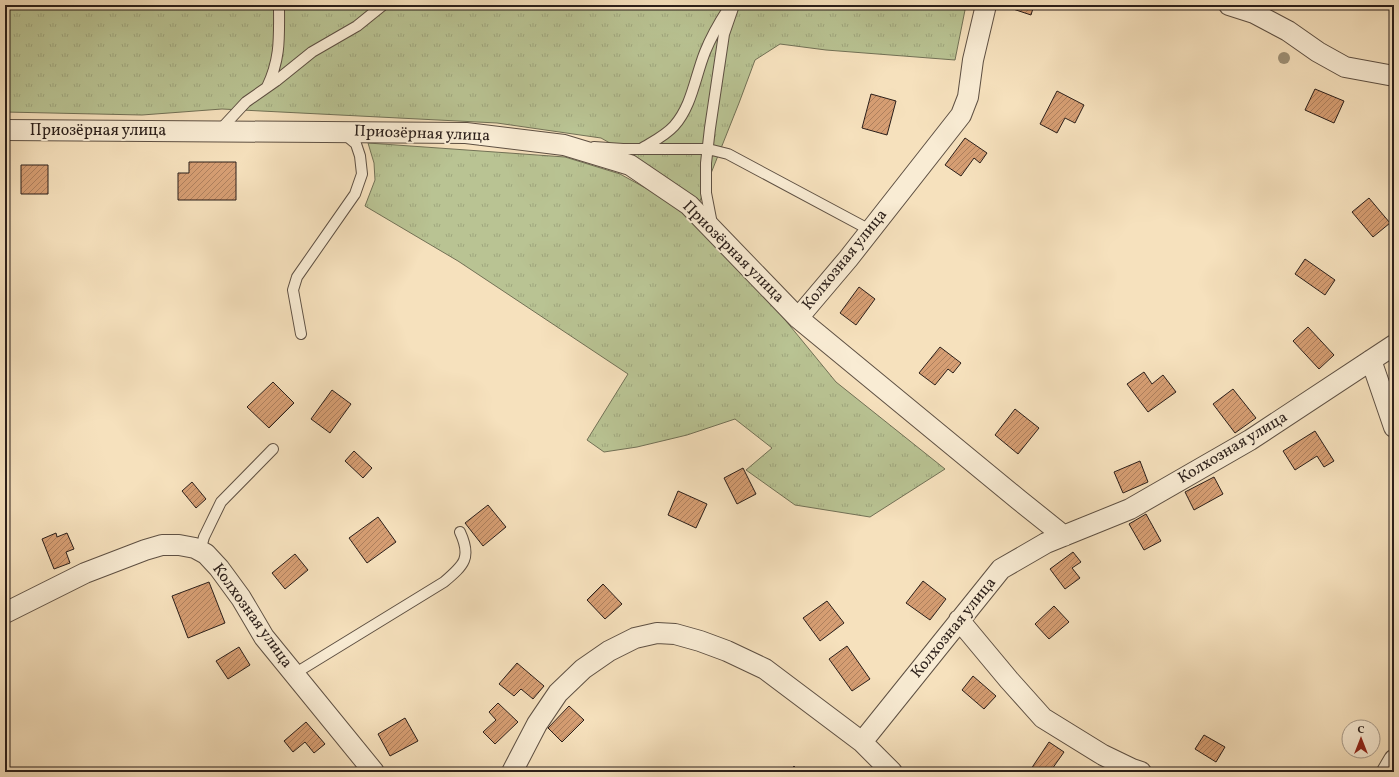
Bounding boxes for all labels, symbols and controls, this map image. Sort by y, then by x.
street label: Приозёрная улица [30,120,166,142]
street label: Приозёрная улица [354,121,491,147]
street label: Приозёрная улица [677,196,789,308]
street label: Колхозная улица [797,205,893,315]
street label: Колхозная улица [1174,407,1292,489]
street label: Колхозная улица [207,559,297,673]
street label: Колхозная улица [906,573,1002,683]
north arrow [1341,719,1381,759]
text: С [1357,723,1365,738]

